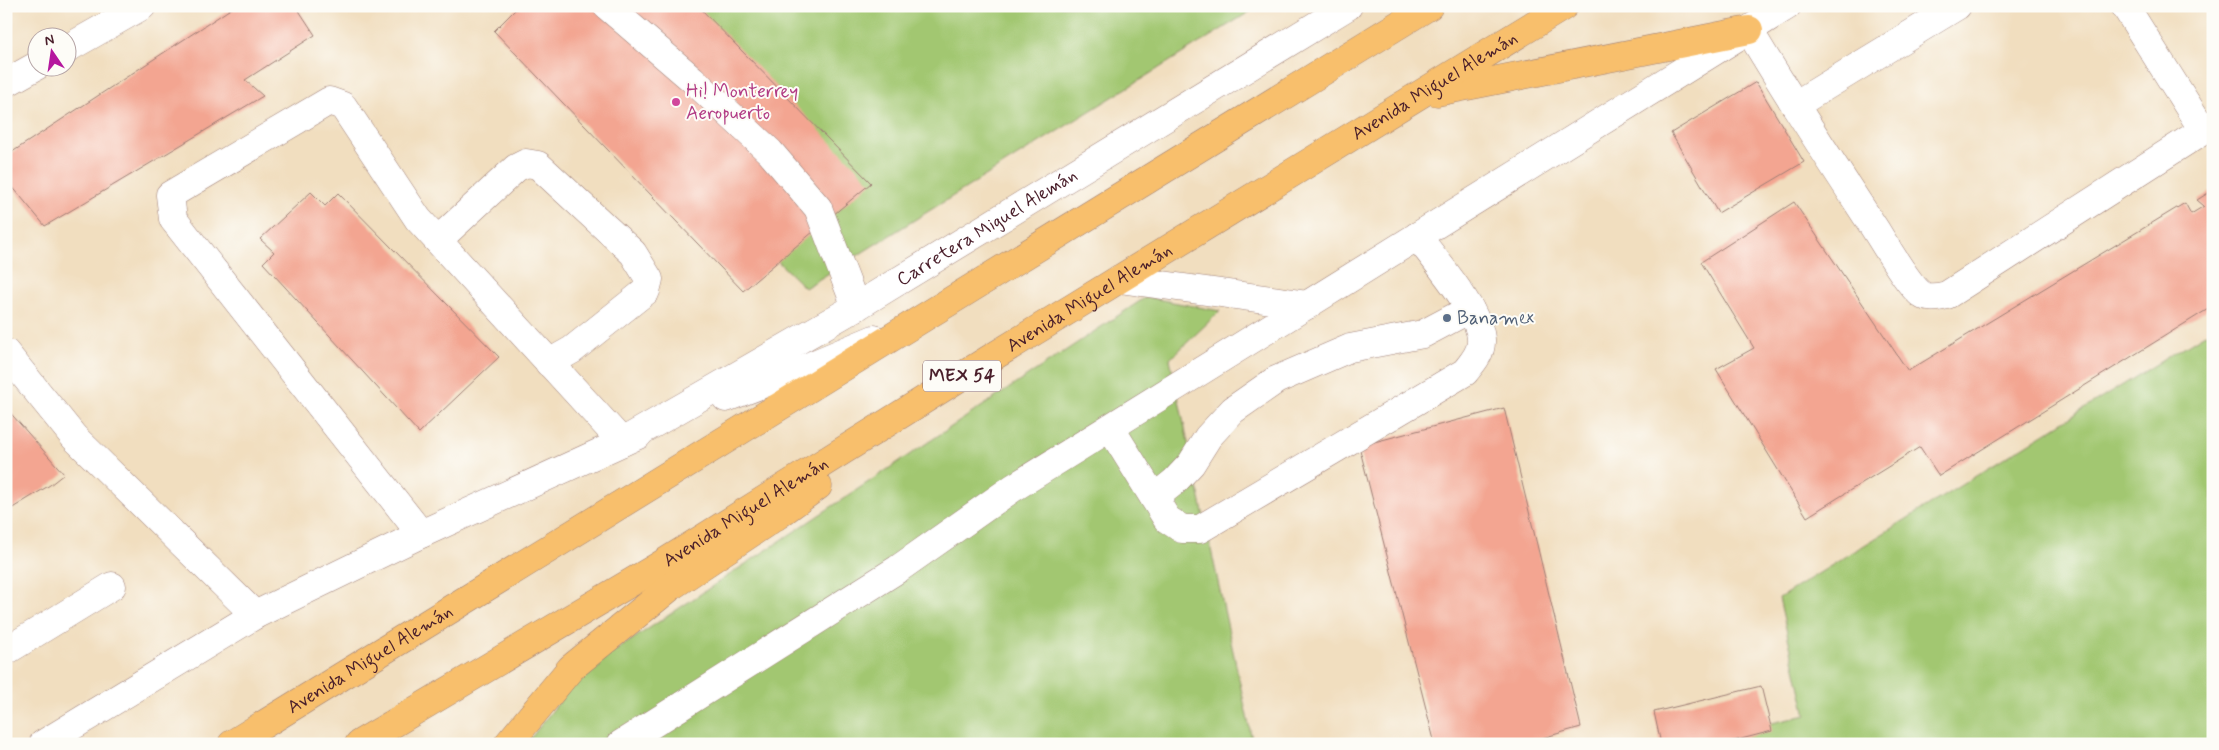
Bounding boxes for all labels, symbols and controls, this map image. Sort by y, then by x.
street label: Avenida Miguel Alemán [1347,25,1522,146]
north arrow [28,28,78,78]
text: N [43,30,56,50]
place label: Hi! Monterrey Aeropuerto [686,79,798,126]
marker: Hi! Monterrey Aeropuerto [670,96,682,108]
street label: Carretera Miguel Alemán [892,162,1082,292]
street label: Avenida Miguel Alemán [1002,237,1177,358]
place label: Banamex [1457,306,1535,331]
marker: Banamex [1441,312,1453,324]
road number: MEX 54 [923,361,1001,392]
street label: Avenida Miguel Alemán [658,451,833,573]
street label: Avenida Miguel Alemán [282,598,457,720]

